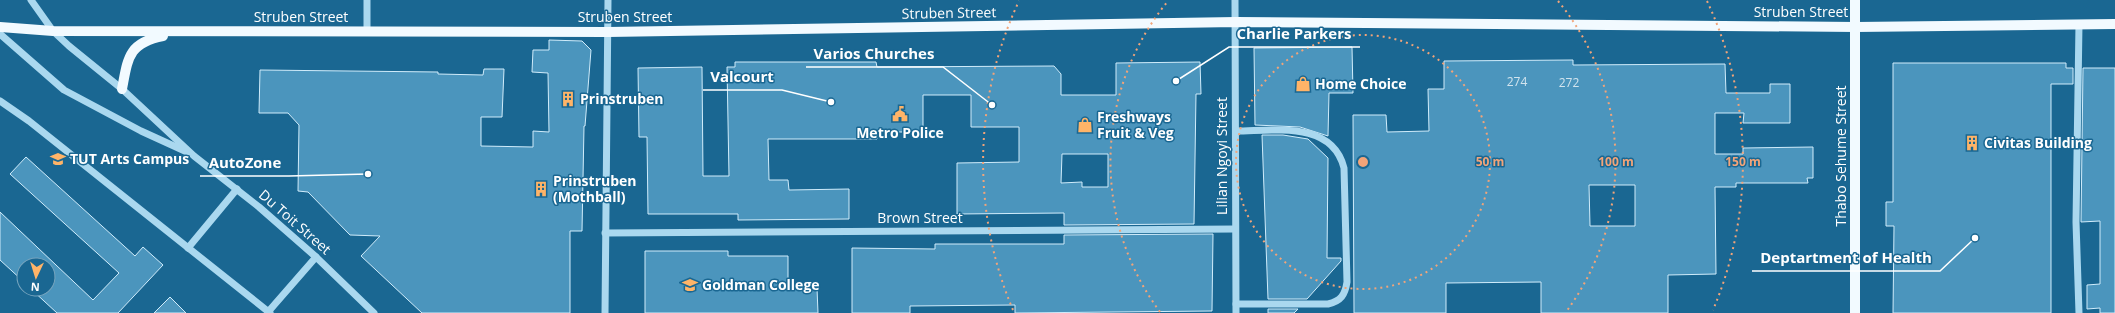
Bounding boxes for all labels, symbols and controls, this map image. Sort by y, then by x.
street label: Struben Street [901,2,997,23]
street label: Struben Street [1754,2,1848,21]
street label: Struben Street [254,7,348,26]
street label: Struben Street [578,7,672,26]
callout: Charlie Parkers [1229,20,1360,47]
text: Charlie Parkers [1237,23,1351,43]
callout: Varios Churches [806,40,943,67]
text: Varios Churches [814,43,934,63]
callout: Valcourt [703,63,782,90]
text: Valcourt [710,66,774,86]
house number: 274 [1507,73,1527,90]
place label: Home Choice [1315,74,1407,93]
house number: 272 [1559,74,1579,91]
shop icon: Home Choice [1294,75,1312,93]
street label: Thabo Sehume Street [1831,86,1850,226]
place label: Prinstruben [580,89,664,108]
building icon: Prinstruben [559,90,577,108]
street label: Lilian Ngoyi Street [1212,97,1231,215]
public building icon: Metro Police [891,105,909,123]
place label: Freshways Fruit & Veg [1097,107,1174,142]
shop icon: Freshways Fruit & Veg [1076,116,1094,134]
place label: Metro Police [856,123,944,142]
place label: Civitas Building [1984,133,2092,152]
building icon: Civitas Building [1963,134,1981,152]
place label: TUT Arts Campus [70,149,189,168]
callout: AutoZone [200,149,289,176]
school or university icon: TUT Arts Campus [49,150,67,168]
text: AutoZone [209,152,281,172]
text: 50 m [1476,153,1504,170]
text: 100 m [1598,153,1634,170]
text: 150 m [1725,153,1761,170]
centre of rings [1356,155,1370,169]
place label: Prinstruben (Mothball) [553,171,637,206]
building icon: Prinstruben (Mothball) [532,180,550,198]
street label: Du Toit Street [255,185,335,258]
street label: Brown Street [877,208,963,227]
callout: Deptartment of Health [1752,244,1940,271]
text: Deptartment of Health [1760,247,1932,267]
north arrow [16,257,56,297]
place label: Goldman College [702,275,820,294]
school or university icon: Goldman College [681,276,699,294]
text: N [30,280,40,295]

